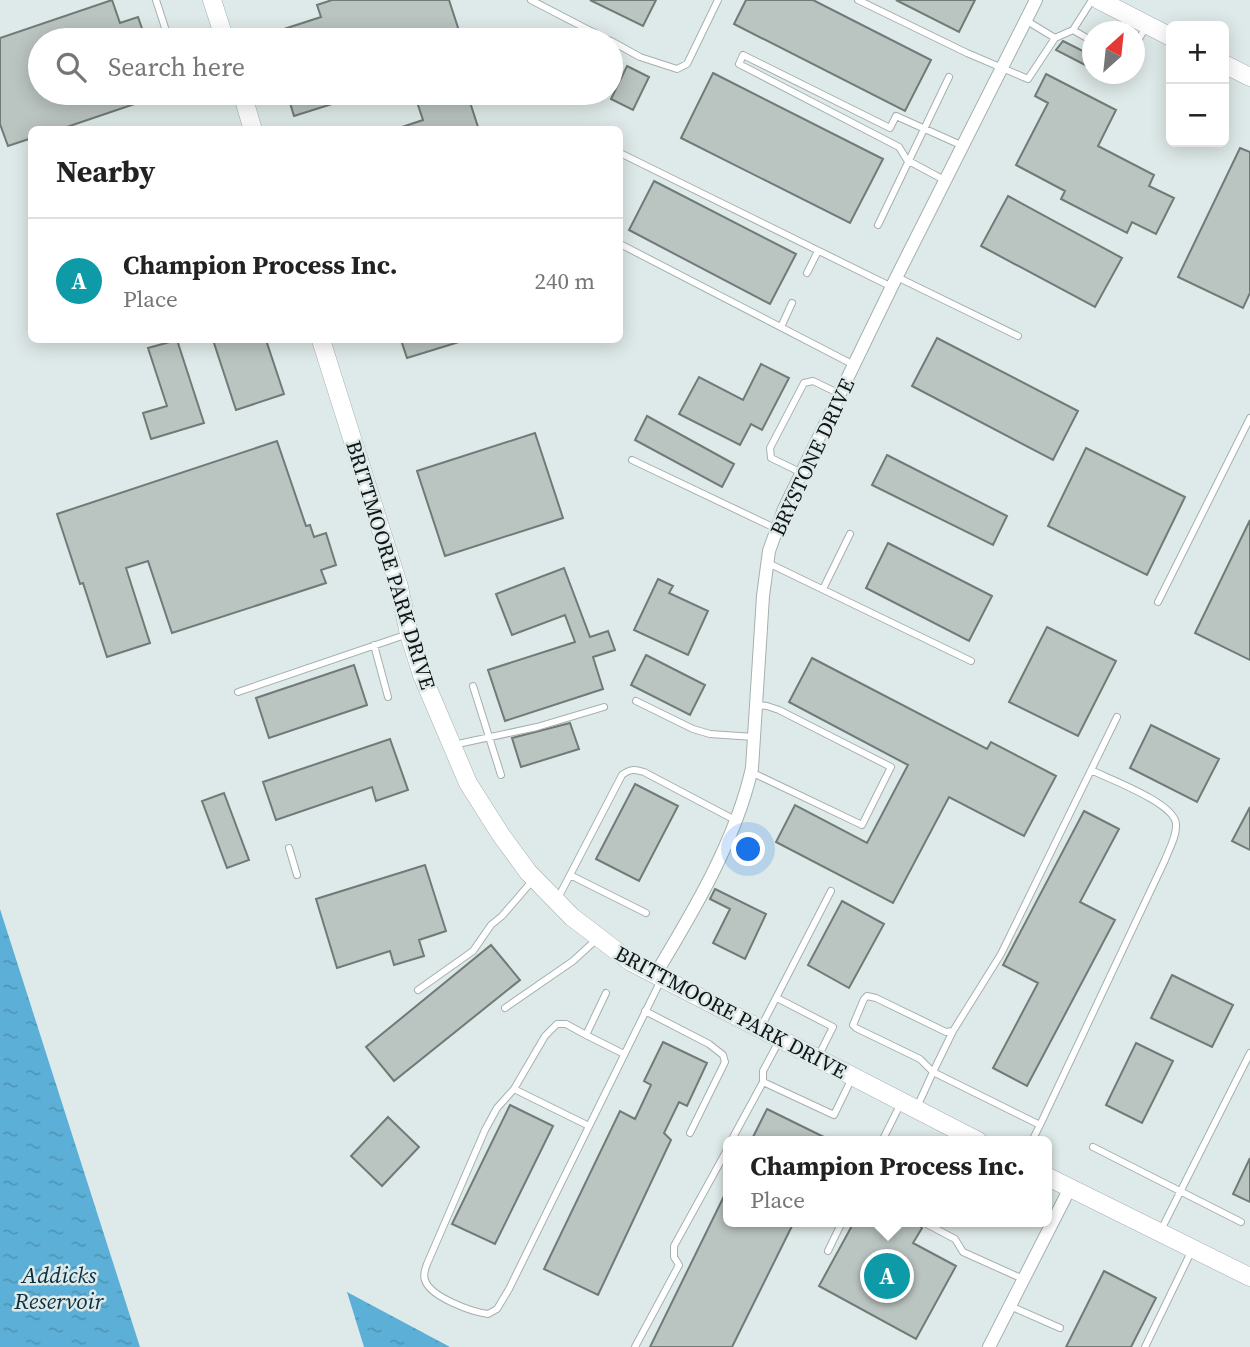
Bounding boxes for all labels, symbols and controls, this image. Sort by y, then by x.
north arrow [1082,21,1145,84]
map controls [1166,21,1229,147]
button: + [1166,21,1229,84]
search box [28,28,623,105]
icon: search [52,48,90,86]
text: Search here [108,49,245,85]
button: − [1166,84,1229,147]
text: Nearby [56,151,155,192]
text: Champion Process Inc. [123,247,398,283]
text: A [71,265,87,297]
text: 240 m [534,265,595,297]
text: Place [123,283,178,315]
street label: BRYSTONE DRIVE [763,374,861,540]
street label: BRITTMOORE PARK DRIVE [339,437,443,693]
your location [731,832,765,866]
street label: BRITTMOORE PARK DRIVE [610,938,852,1086]
popup [723,1136,1052,1227]
text: Champion Process Inc. [750,1148,1025,1184]
text: Place [750,1184,805,1216]
pin: A [864,1250,910,1302]
water label: Addicks Reservoir [13,1259,104,1317]

